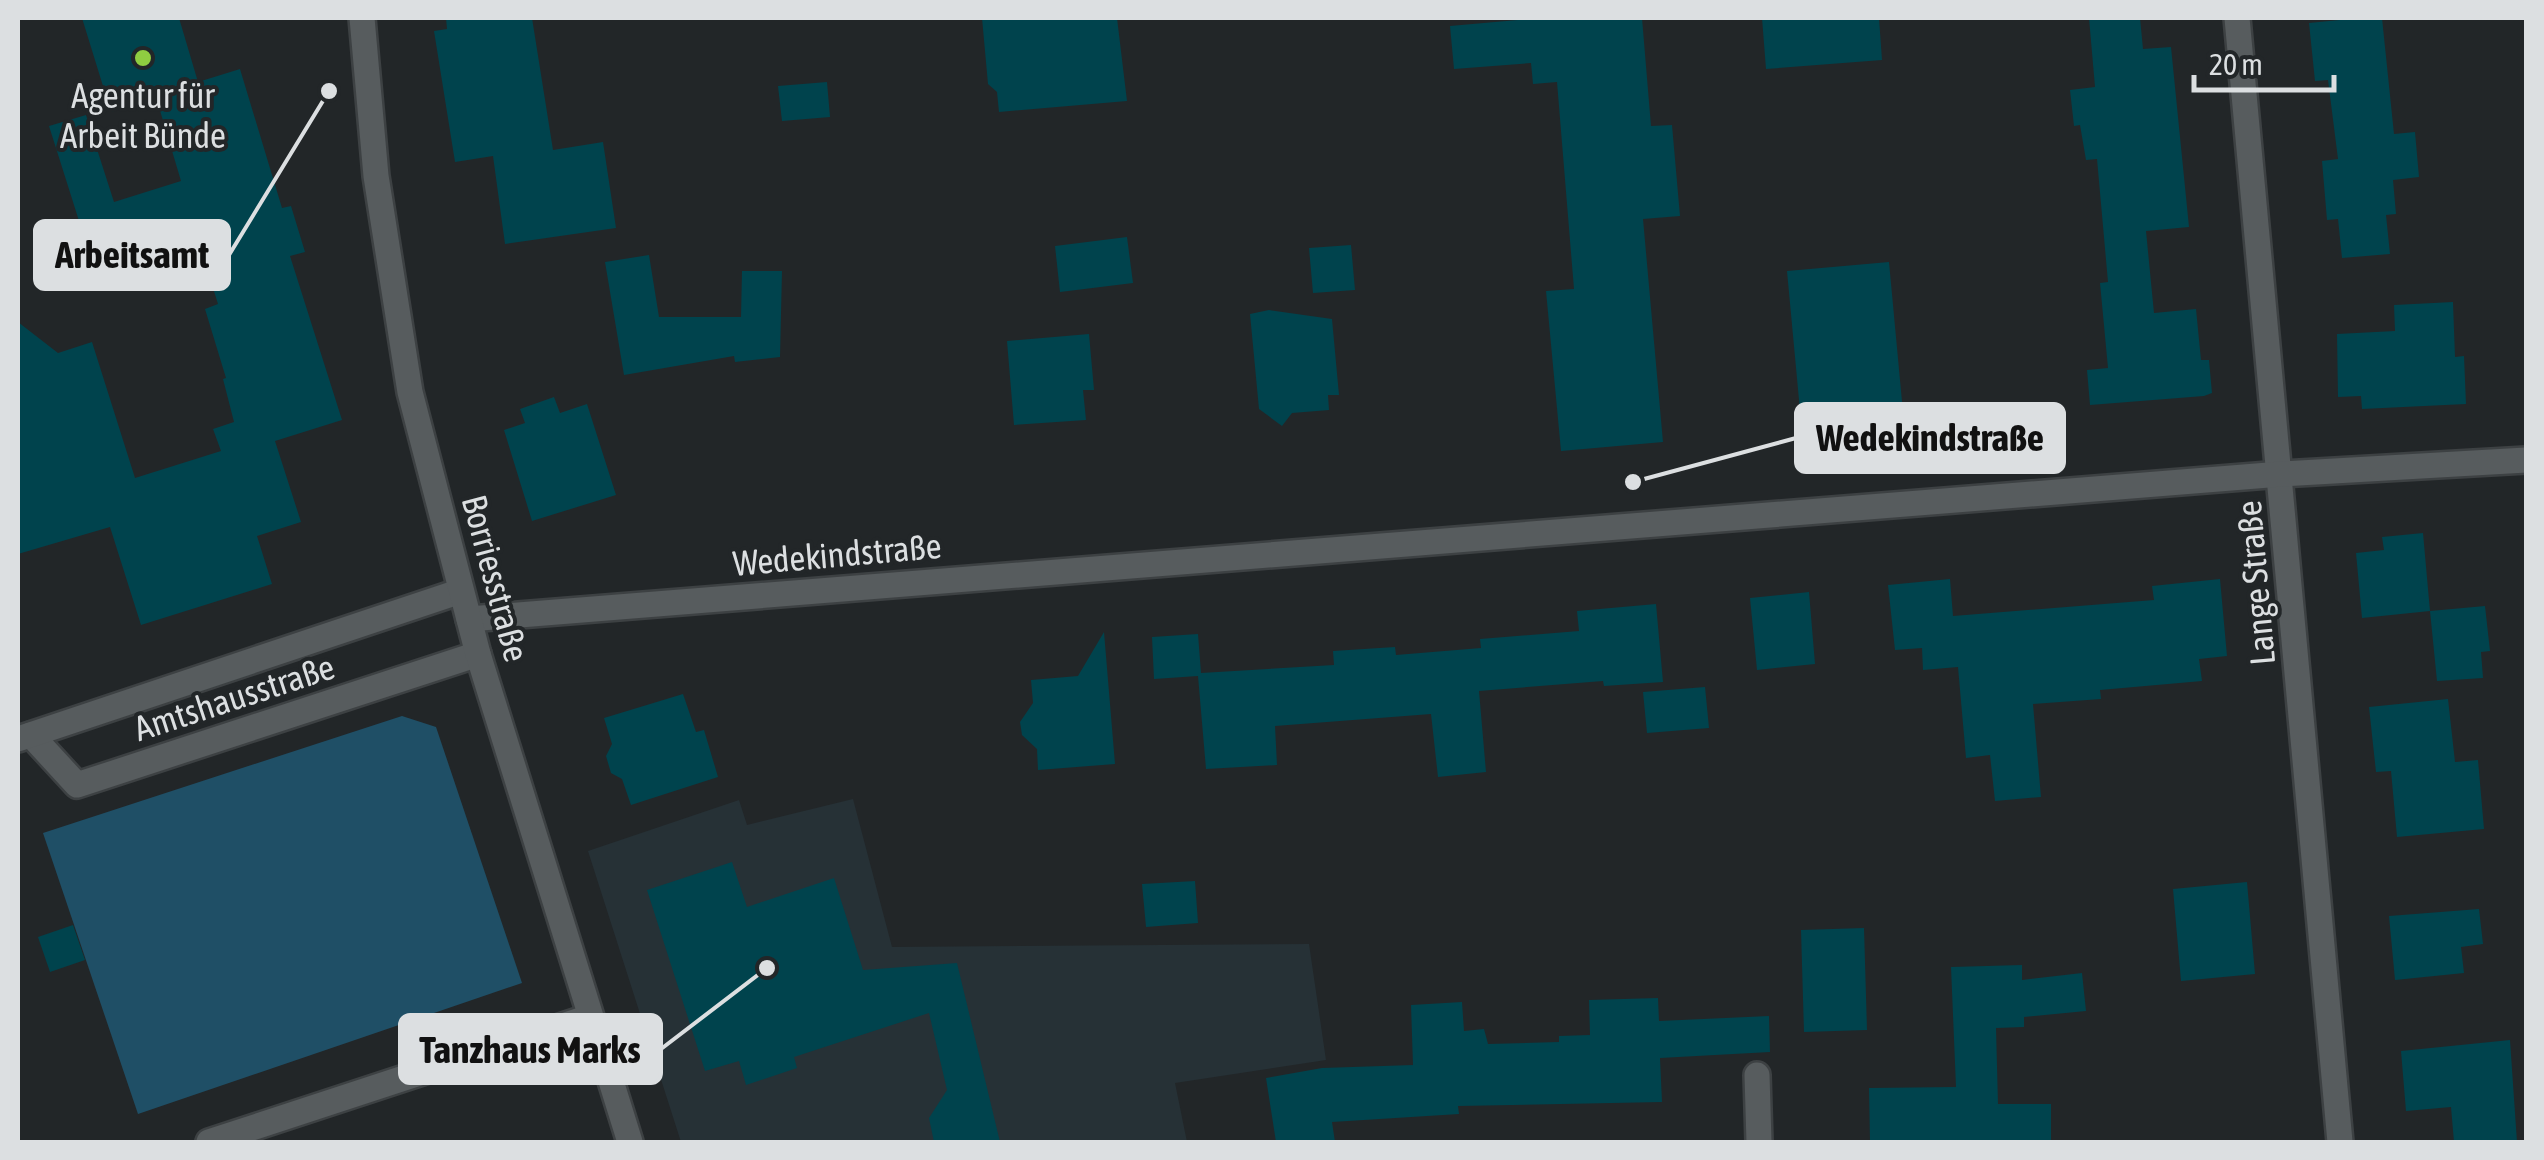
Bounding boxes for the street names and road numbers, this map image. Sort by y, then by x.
street label: Borriesstraße [455,490,537,666]
street label: Lange Straße [2228,499,2282,667]
street label: Wedekindstraße [731,525,943,583]
street label: Amtshausstraße [129,646,339,748]

